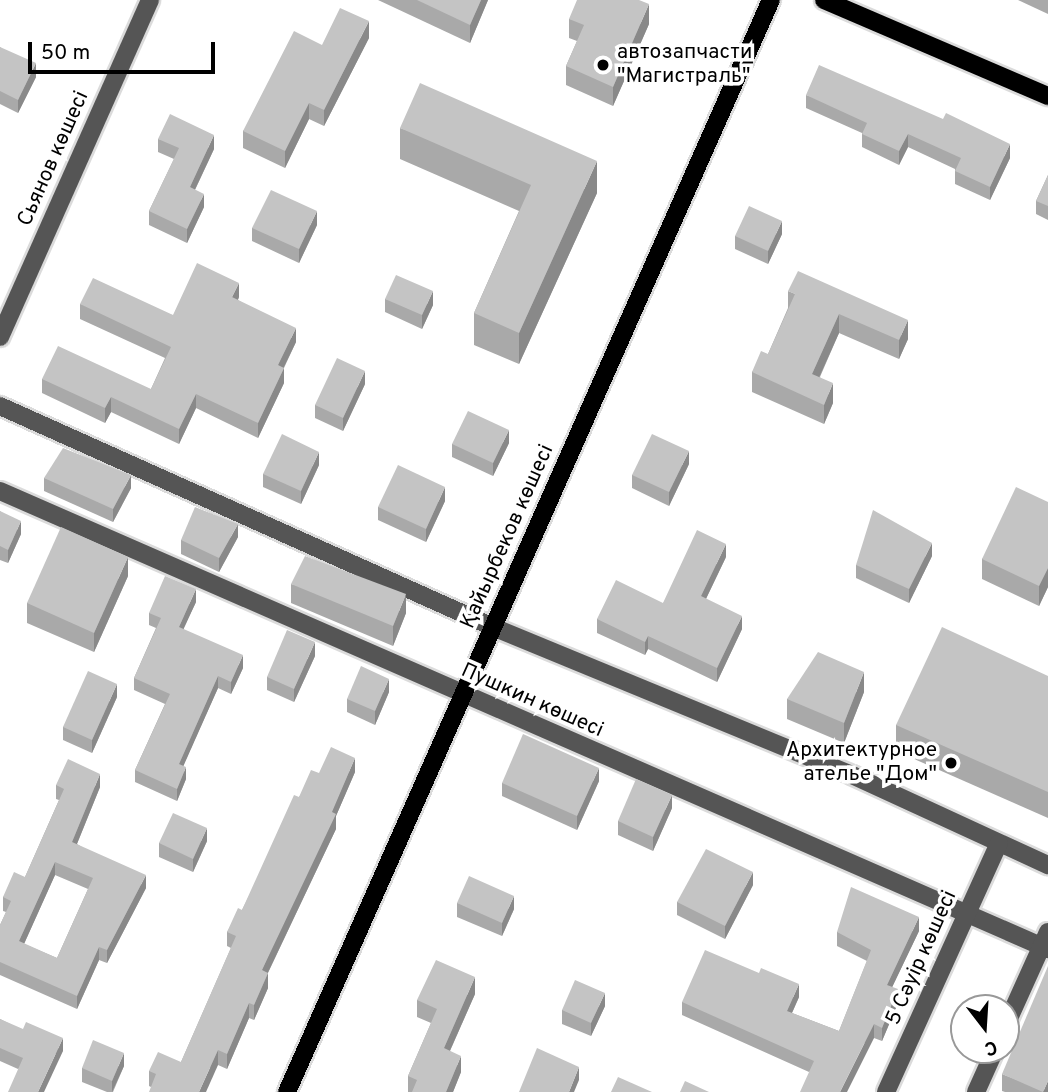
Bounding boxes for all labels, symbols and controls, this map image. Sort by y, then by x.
scale bar [32,28,219,72]
text: 50 m [41,40,90,67]
place label: автозапчасти "Магистраль" [617,40,752,90]
marker: автозапчасти "Магистраль" [595,57,611,73]
street label: Сьянов көшесі [13,88,95,230]
street label: Қайырбеков көшесі [456,441,560,633]
street label: Пушкин көшесі [457,658,607,744]
place label: Архитектурное ателье "Дом" [786,738,937,788]
marker: Архитектурное ателье "Дом" [943,755,959,771]
street label: 5 Сәуір көшесі [881,887,963,1029]
north arrow [950,994,1020,1064]
text: С [981,1034,1000,1060]

